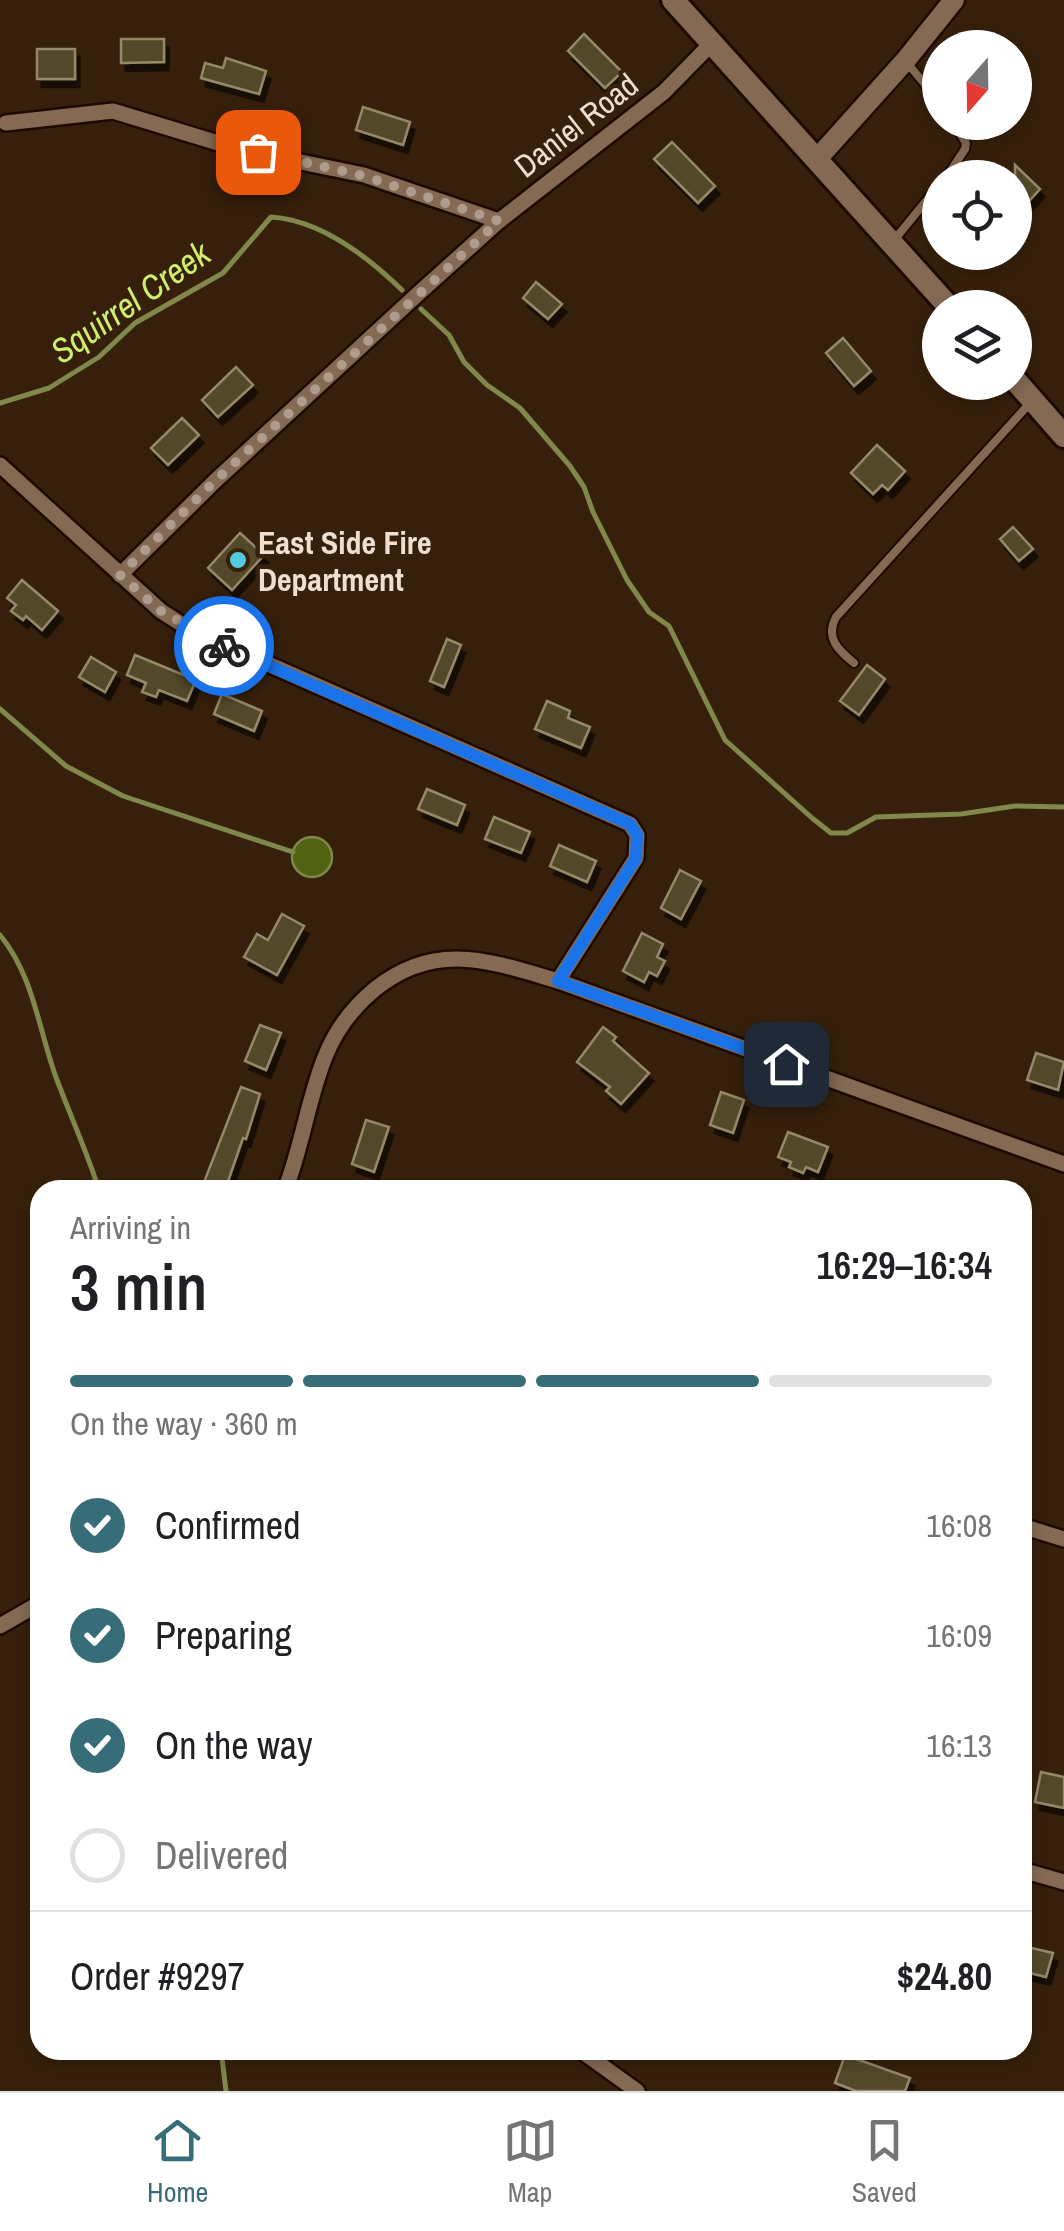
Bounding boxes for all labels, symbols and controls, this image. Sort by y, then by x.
north arrow [922,30,1032,140]
map controls [922,30,1032,400]
street label: Daniel Road [505,63,647,187]
pin [216,110,301,195]
icon: bag [231,125,286,180]
button: locate [922,160,1032,270]
water label: Squirrel Creek [41,229,221,374]
button: layers [922,290,1032,400]
place label: East Side Fire Department [258,521,432,601]
marker: East Side Fire Department [227,549,249,571]
courier [174,596,274,696]
icon: bike [197,619,252,674]
pin [744,1022,829,1107]
icon: home [759,1037,814,1092]
text: Arriving in [70,1206,191,1249]
text: 16:29–16:34 [816,1240,992,1291]
text: 3 min [70,1243,207,1330]
text: On the way · 360 m [70,1402,298,1445]
icon: check [70,1498,125,1553]
text: Confirmed [155,1500,300,1551]
text: 16:08 [926,1504,992,1547]
icon: check [70,1608,125,1663]
text: Preparing [155,1610,292,1661]
text: 16:09 [926,1614,992,1657]
icon: check [70,1718,125,1773]
text: On the way [155,1720,313,1771]
text: 16:13 [926,1724,992,1767]
text: Delivered [155,1830,288,1881]
text: Order #9297 [70,1951,245,2002]
text: $24.80 [897,1951,992,2002]
tab: Home [147,2113,208,2211]
tab: Map [503,2113,558,2211]
tab: Saved [852,2113,917,2211]

